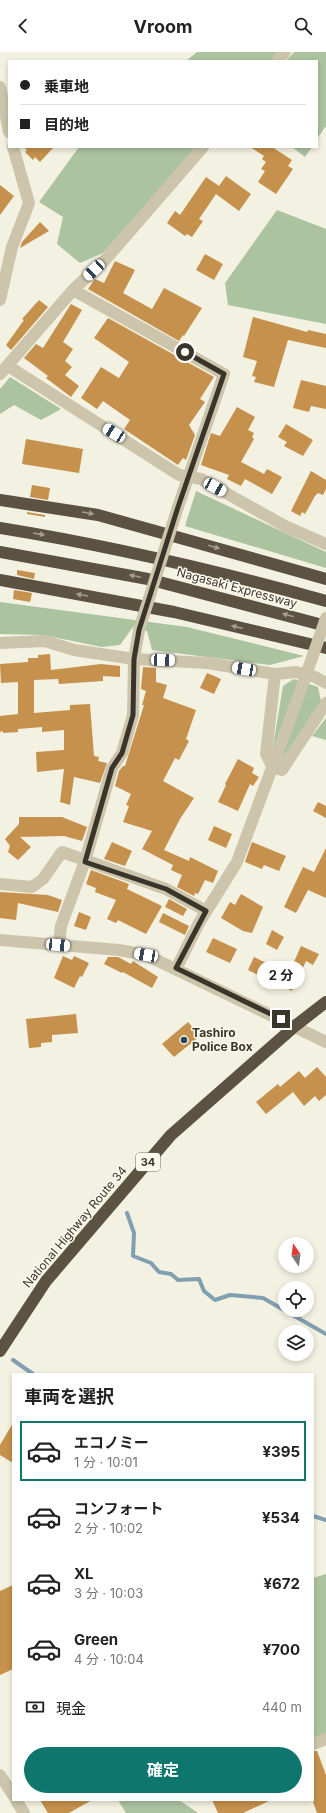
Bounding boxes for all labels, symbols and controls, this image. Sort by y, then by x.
icon: back [12,15,34,37]
icon: search [292,15,314,37]
text: Vroom [134,16,192,37]
text: 乗車地 [44,77,89,96]
text: 目的地 [44,115,89,134]
car [81,257,107,283]
route start [176,343,194,361]
car [101,422,127,444]
car [202,476,228,498]
one-way arrow [82,510,94,516]
one-way arrow [32,532,45,538]
one-way arrow [208,544,220,550]
street label: Nagasaki Expressway [175,564,299,611]
one-way arrow [129,573,142,579]
one-way arrow [76,592,88,598]
one-way arrow [282,612,294,618]
one-way arrow [231,624,243,630]
car [151,654,175,666]
car [231,661,257,677]
car [46,938,70,952]
car [133,947,159,963]
callout: 2 分 [257,961,305,989]
text: 2 分 [269,967,293,983]
route end [272,1010,290,1028]
place label: Tashiro Police Box [192,1025,253,1054]
marker: Tashiro Police Box [179,1035,189,1045]
road number: 34 [136,1153,160,1171]
street label: National Highway Route 34 [19,1163,130,1290]
north arrow [278,1237,314,1273]
map controls [278,1237,314,1361]
button: locate [278,1281,314,1317]
button: layers [278,1325,314,1361]
text: 車両を選択 [24,1386,114,1407]
icon: car [26,1433,62,1469]
text: エコノミー [74,1433,149,1452]
text: ¥395 [262,1442,300,1461]
text: 1 分 · 10:01 [74,1454,138,1470]
icon: car [26,1499,62,1535]
text: コンフォート [74,1499,164,1518]
text: ¥534 [262,1508,300,1527]
text: 2 分 · 10:02 [74,1520,143,1536]
text: XL [74,1564,94,1583]
icon: car [26,1565,62,1601]
text: ¥672 [264,1574,300,1593]
text: 3 分 · 10:03 [74,1585,143,1601]
text: Green [74,1630,118,1649]
icon: car [26,1631,62,1667]
text: ¥700 [263,1640,300,1659]
text: 4 分 · 10:04 [74,1651,144,1667]
icon: cash [24,1696,46,1718]
text: 現金 [56,1699,86,1718]
text: 440 m [262,1699,302,1715]
button: 確定 [24,1747,302,1793]

